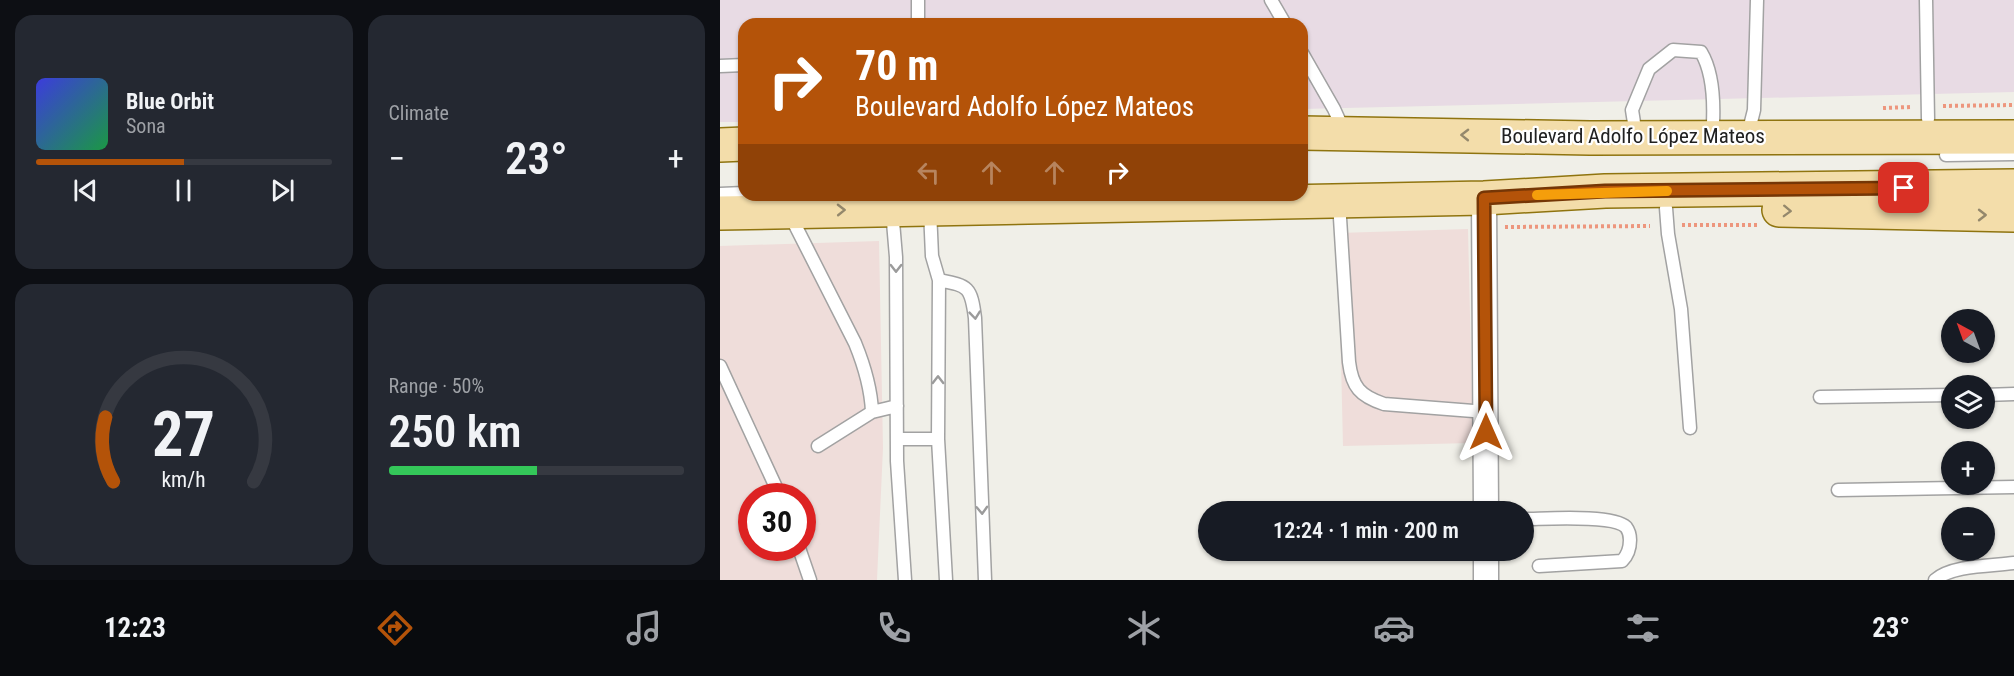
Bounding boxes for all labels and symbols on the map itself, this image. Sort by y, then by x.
street label: Boulevard Adolfo López Mateos [1501,124,1765,148]
one-way arrow [1460,129,1469,141]
pin [1878,162,1929,213]
one-way arrow [837,204,846,217]
one-way arrow [1783,204,1792,217]
one-way arrow [1978,209,1987,221]
one-way arrow [890,263,902,272]
north arrow [1941,309,1995,363]
one-way arrow [968,311,980,320]
one-way arrow [932,376,944,385]
position arrow [1454,400,1518,464]
speed limit sign: 30 [738,483,816,561]
one-way arrow [976,506,989,515]

